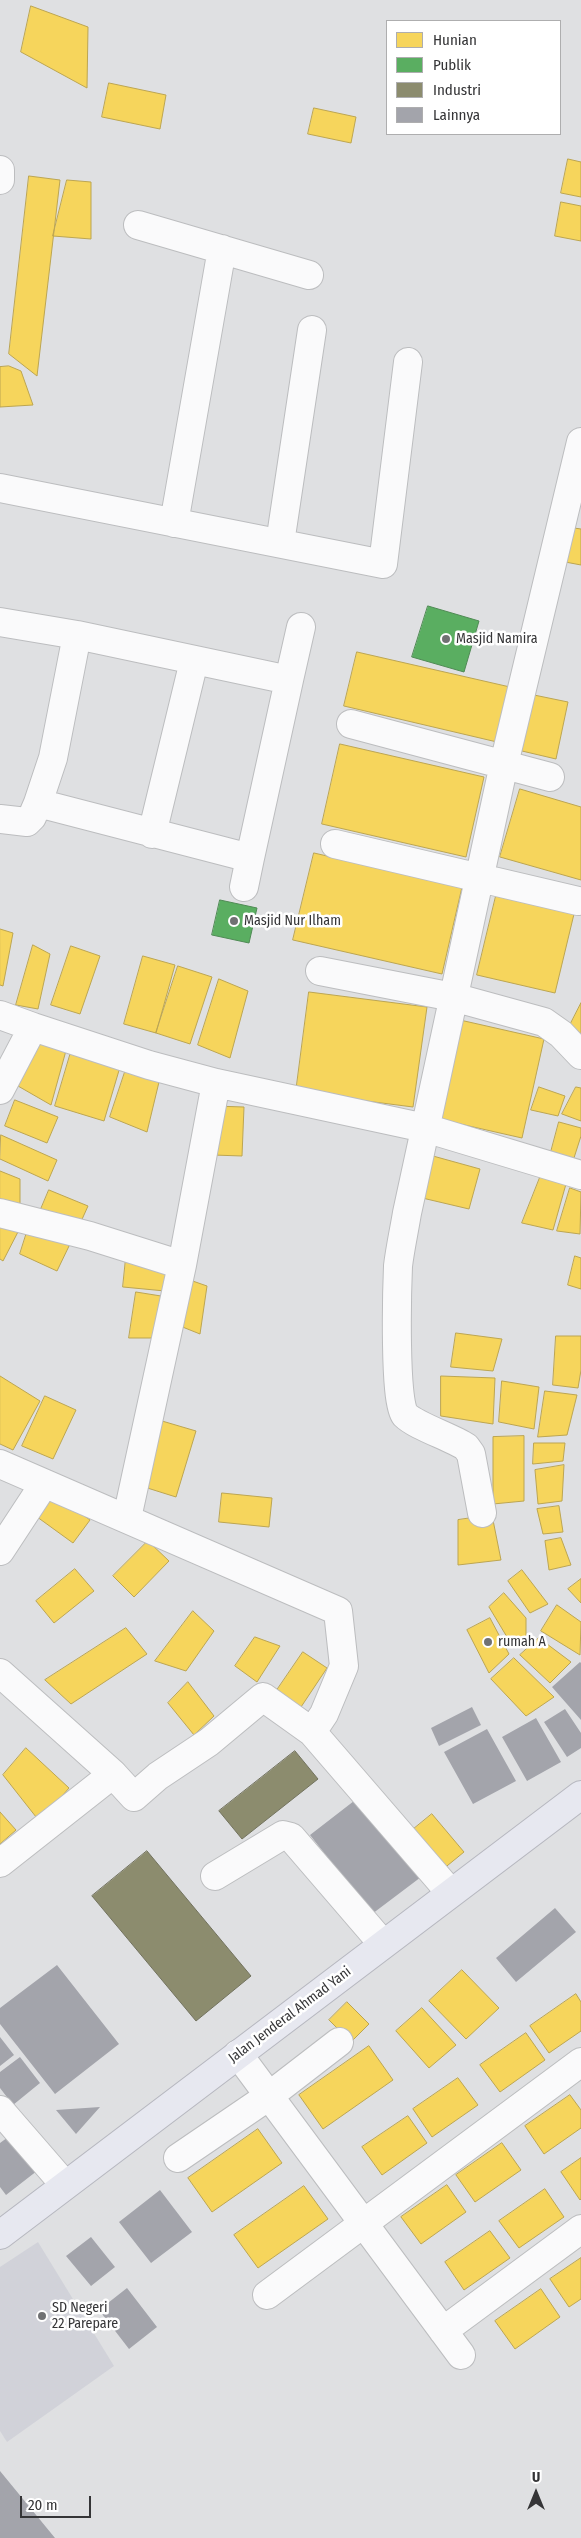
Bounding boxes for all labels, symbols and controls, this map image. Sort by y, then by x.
legend [386,20,561,135]
text: Hunian [433,31,477,49]
text: Publik [433,56,471,74]
text: Industri [433,81,481,99]
text: Lainnya [433,106,480,124]
place label: Masjid Namira [456,631,538,647]
marker: Masjid Namira [440,633,452,645]
place label: Masjid Nur Ilham [244,913,341,929]
marker: Masjid Nur Ilham [228,915,240,927]
place label: rumah A [498,1634,546,1650]
marker: rumah A [482,1636,494,1648]
street label: Jalan Jenderal Ahmad Yani [225,1963,355,2067]
place label: SD Negeri 22 Parepare [52,2300,118,2332]
marker: SD Negeri 22 Parepare [36,2310,48,2322]
north arrow [511,2468,561,2518]
text: U [532,2469,540,2486]
scale bar [22,2486,94,2518]
text: 20 m [28,2496,58,2514]

